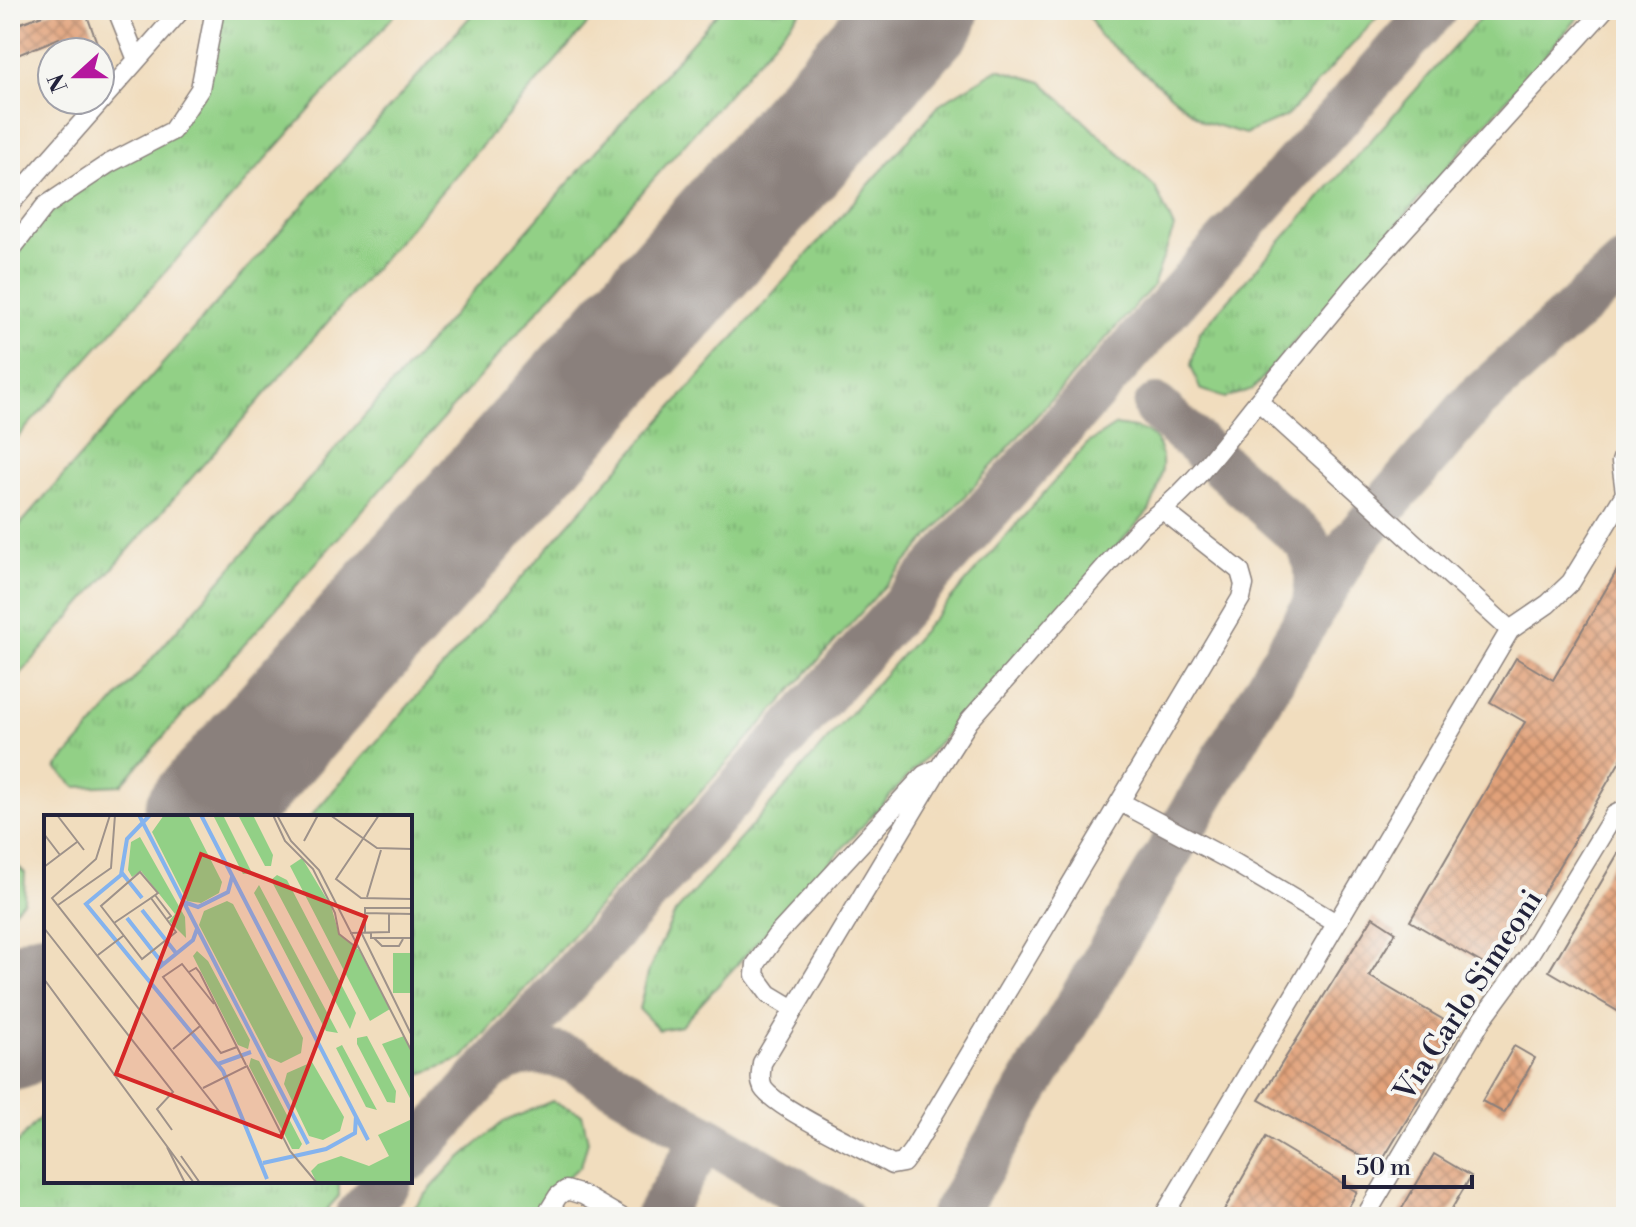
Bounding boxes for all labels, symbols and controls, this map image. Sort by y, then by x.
north arrow [36,36,116,116]
text: N [43,69,74,96]
inset map [44,815,412,1183]
street label: Via Carlo Simeoni [1386,883,1551,1109]
scale bar [1344,1139,1472,1189]
text: 50 m [1356,1153,1411,1183]

